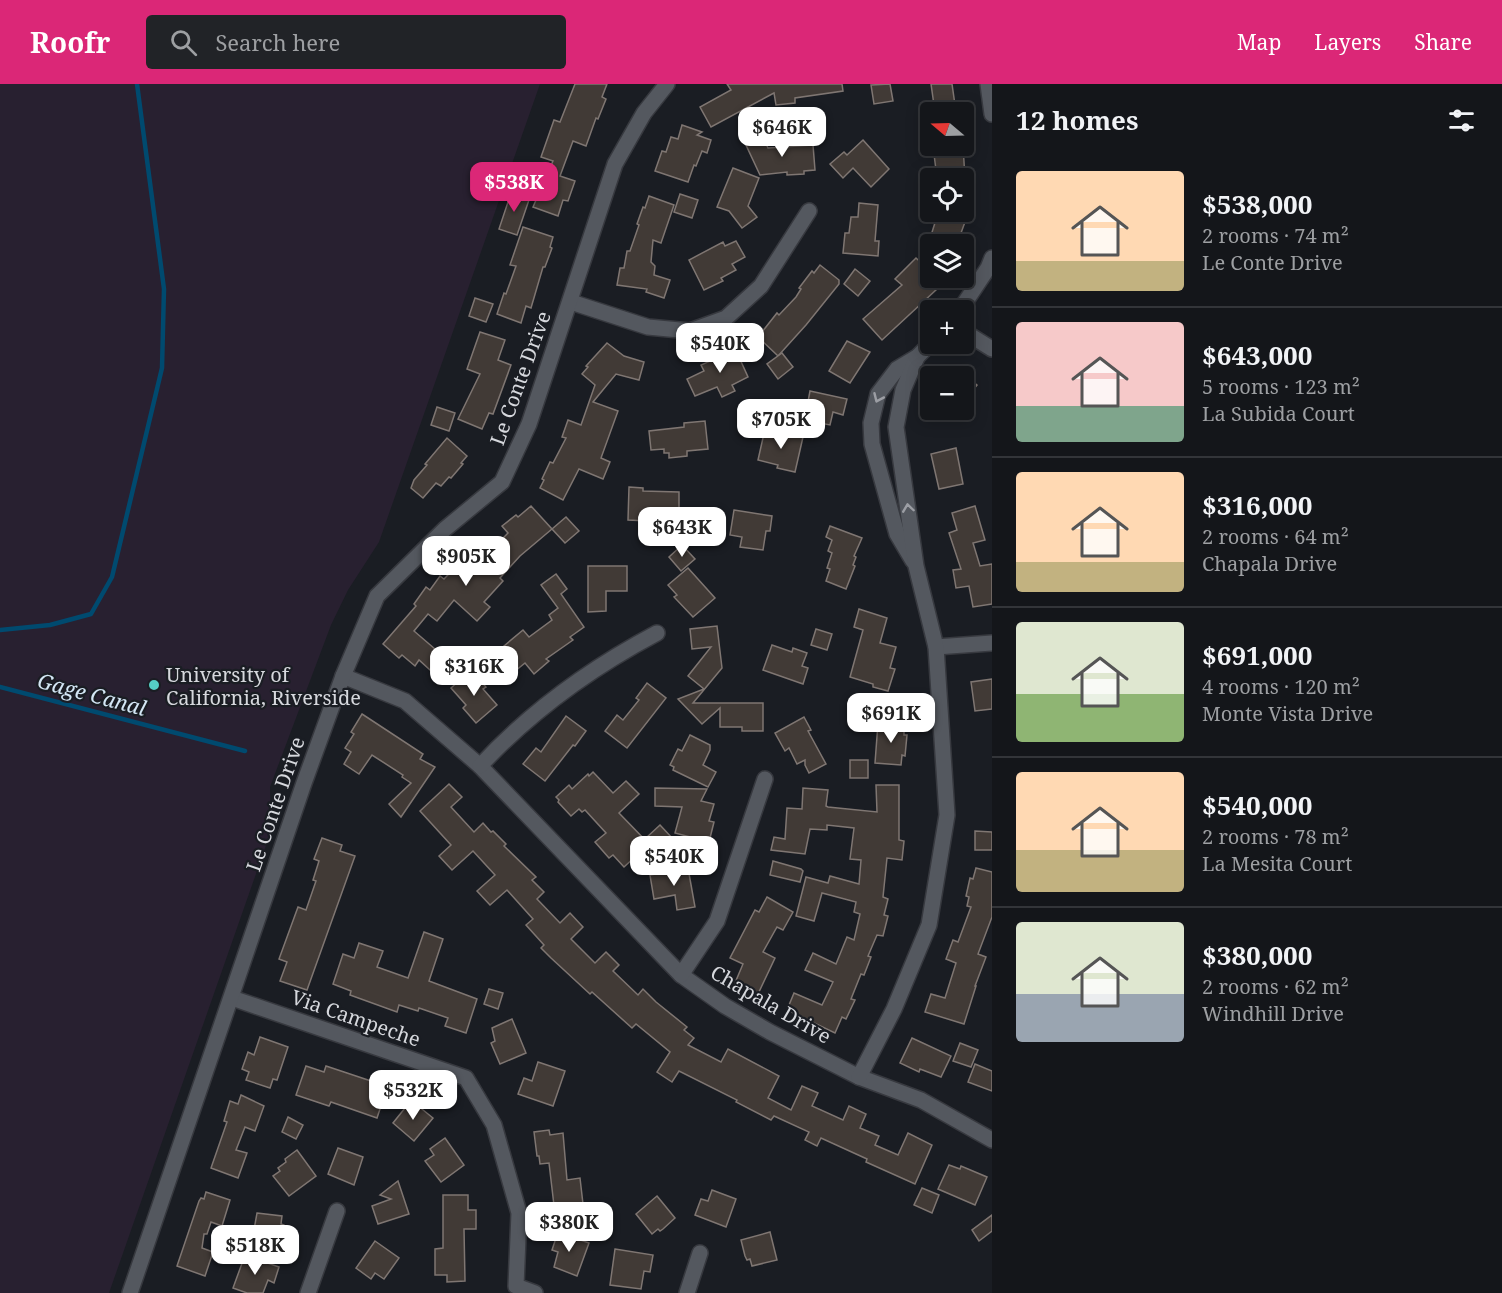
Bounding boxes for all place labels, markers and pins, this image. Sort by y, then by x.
pin: $646K [740,107,824,158]
pin: $538K [472,162,556,213]
pin: $540K [678,323,762,374]
pin: $705K [739,399,823,450]
pin: $643K [640,507,724,558]
pin: $905K [424,536,508,587]
pin: $316K [432,646,516,697]
place label: University of California, Riverside [166,661,361,711]
marker: University of California, Riverside [147,678,161,692]
pin: $691K [849,693,933,744]
pin: $540K [632,836,716,887]
pin: $532K [371,1070,455,1121]
pin: $380K [527,1202,611,1253]
pin: $518K [213,1225,297,1276]

